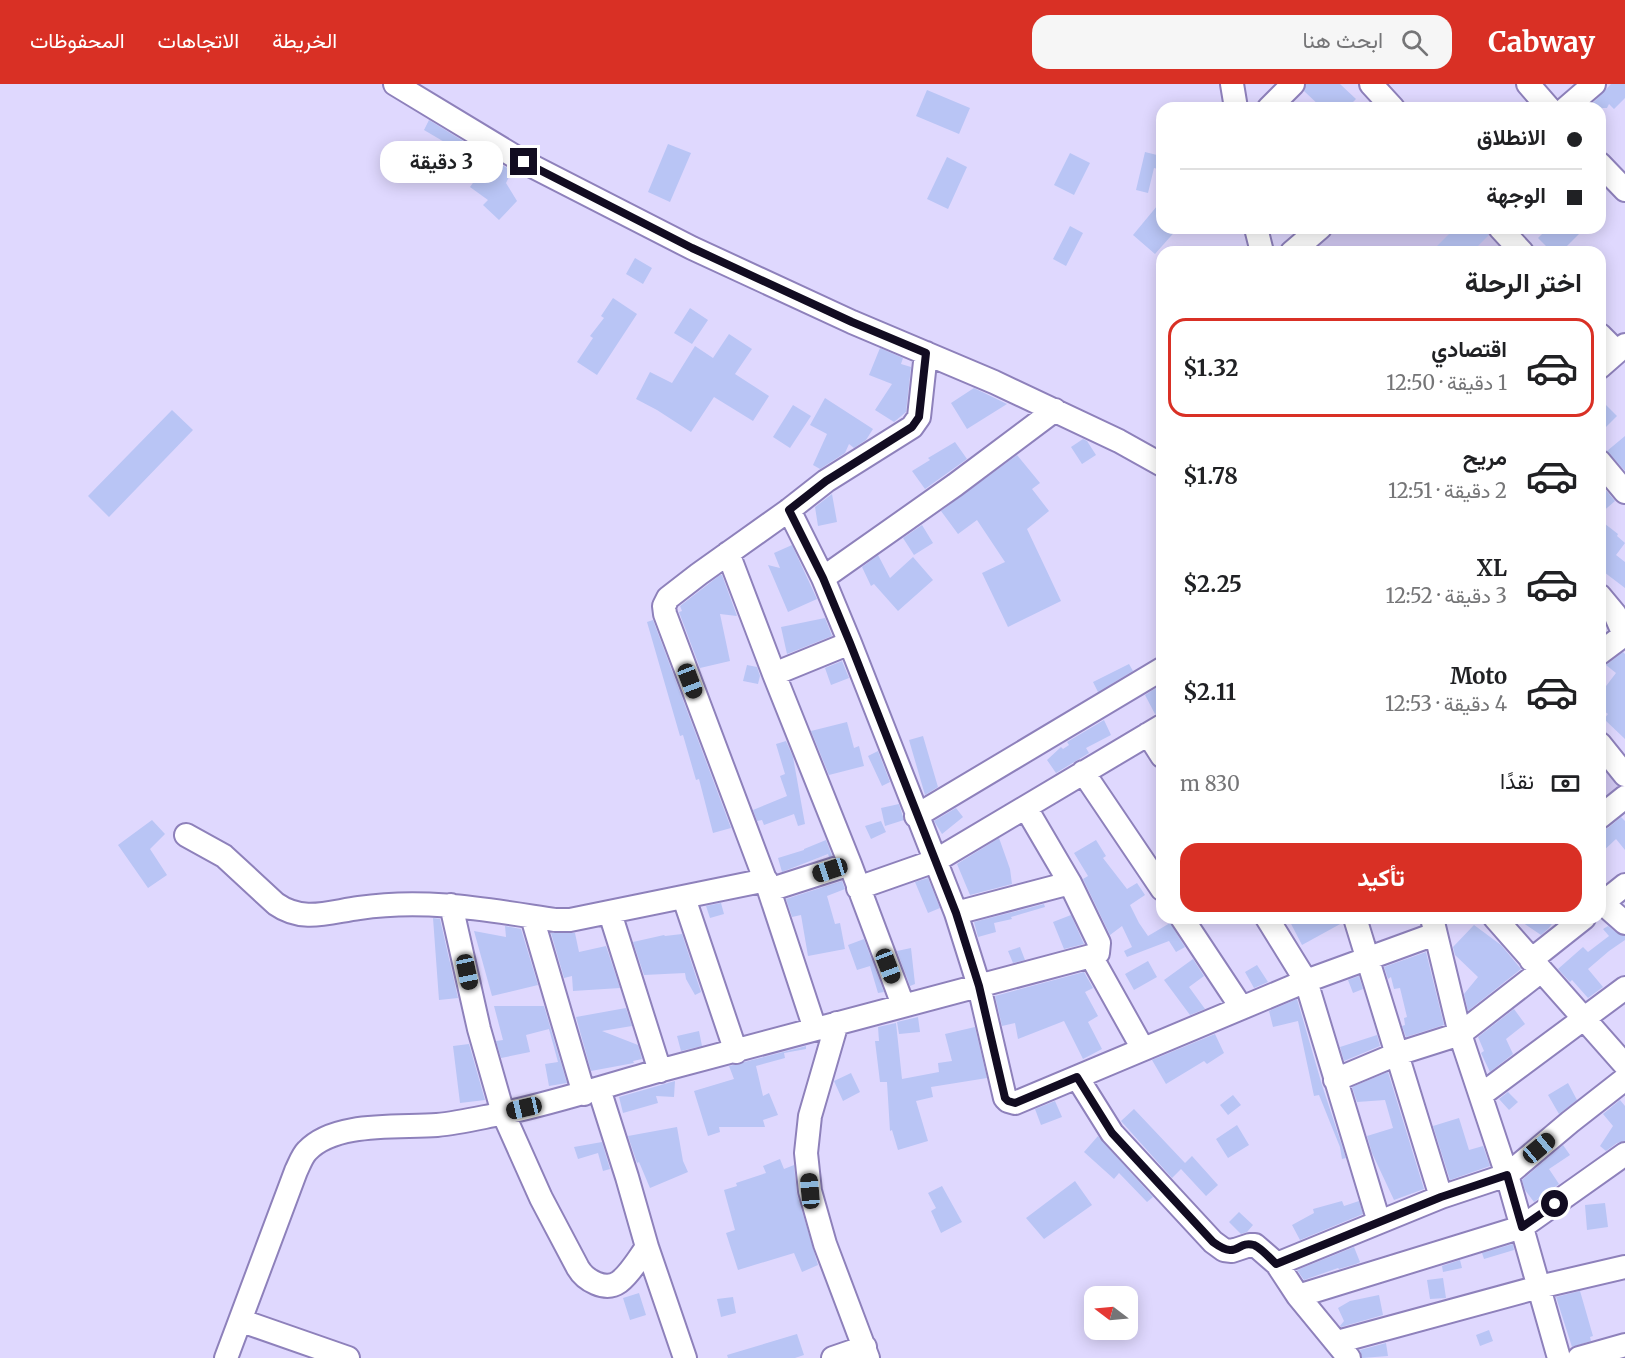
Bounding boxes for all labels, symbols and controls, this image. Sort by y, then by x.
search box [1032,15,1452,69]
text: Cabway [1488,24,1595,60]
text: ابحث هنا [1302,26,1383,54]
icon: search [1398,26,1431,59]
text: المحفوظات [30,27,125,54]
text: الاتجاهات [158,27,239,54]
text: الخريطة [272,27,337,54]
text: الانطلاق [1477,123,1546,151]
callout: 3 دقيقة [380,141,503,183]
route end [510,148,537,175]
text: 3 دقيقة [410,149,473,174]
text: الوجهة [1486,181,1546,209]
text: اختر الرحلة [1465,265,1582,299]
text: اقتصادي [1431,335,1507,363]
icon: car [1525,341,1579,395]
text: $1.32 [1183,354,1238,382]
text: 1 دقيقة · 12:50 [1386,370,1507,395]
text: مريح [1463,443,1507,471]
icon: car [1525,449,1579,503]
text: $1.78 [1183,462,1238,490]
text: 2 دقيقة · 12:51 [1388,478,1507,503]
text: XL [1477,554,1507,582]
icon: car [1525,557,1579,611]
text: $2.25 [1183,570,1242,598]
text: 3 دقيقة · 12:52 [1385,583,1507,608]
car [675,661,705,701]
text: Moto [1450,662,1507,690]
icon: car [1525,665,1579,719]
text: $2.11 [1183,678,1236,706]
text: 4 دقيقة · 12:53 [1385,691,1507,716]
text: نقدًا [1500,767,1534,795]
icon: cash [1549,767,1582,800]
text: 830 m [1180,771,1240,796]
button: تأكيد [1180,843,1582,912]
car [810,856,850,884]
car [873,946,903,986]
car [454,953,480,991]
car [504,1095,544,1121]
car [1519,1130,1559,1166]
car [799,1172,821,1210]
route start [1541,1190,1568,1217]
north arrow [1084,1286,1138,1340]
map controls [1084,1286,1138,1340]

